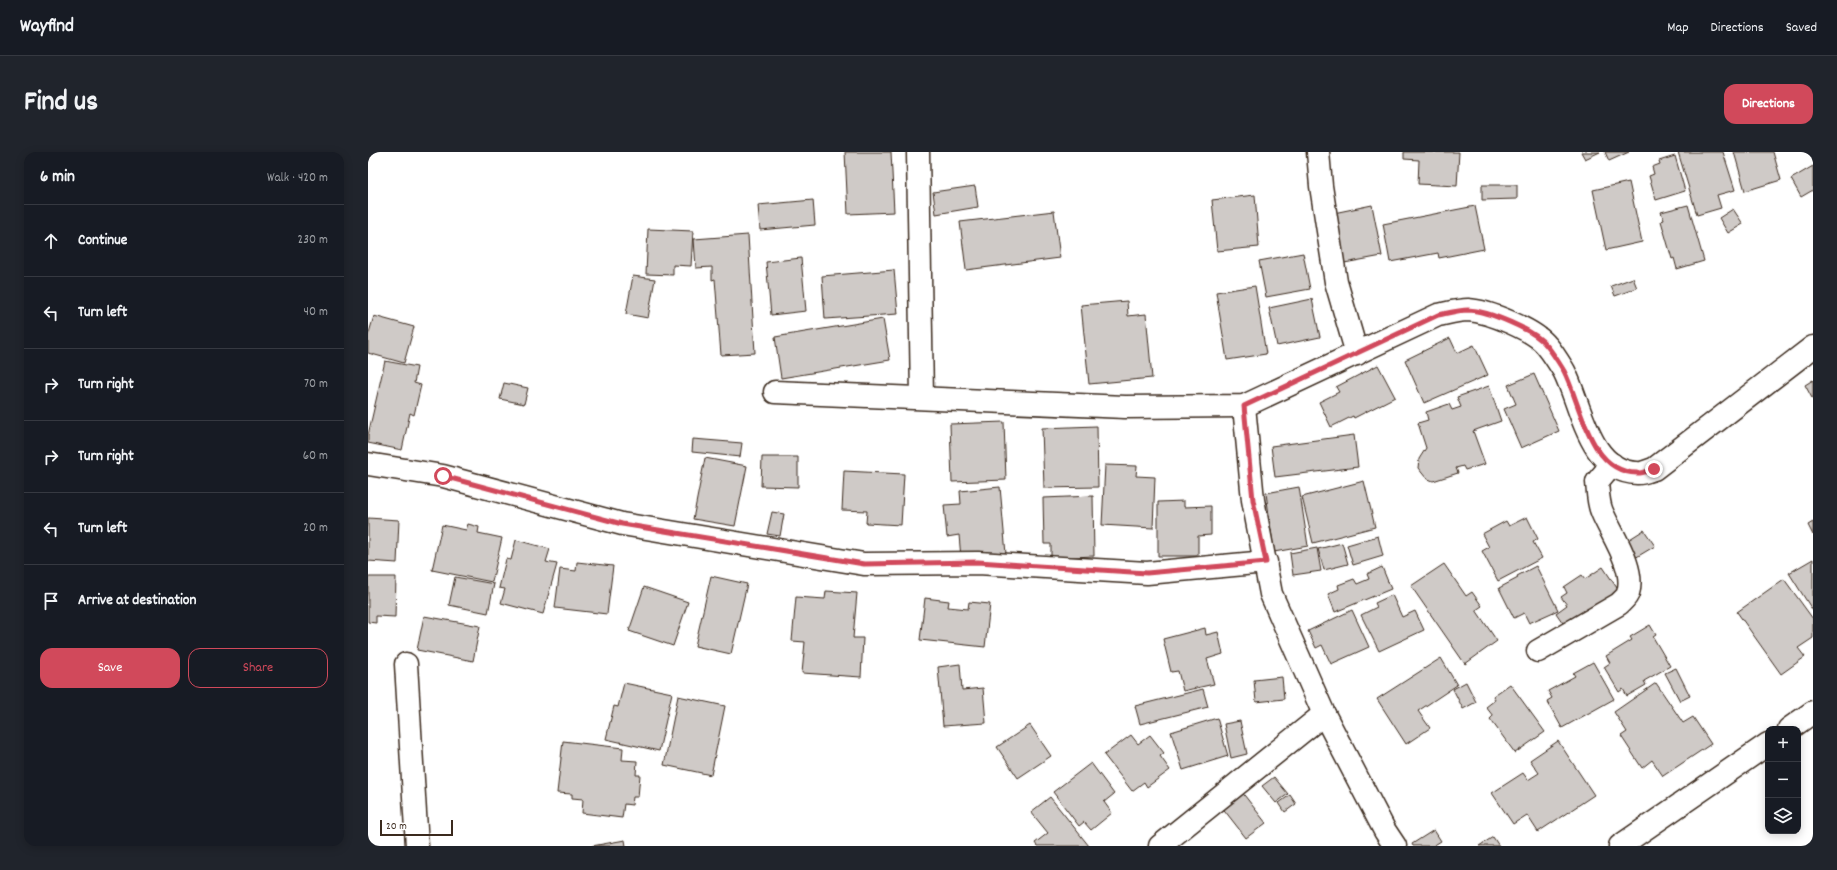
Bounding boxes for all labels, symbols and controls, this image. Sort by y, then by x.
text: Wayfind [20,14,74,41]
text: Map [1667,18,1689,38]
text: Directions [1711,18,1764,38]
text: Saved [1786,18,1817,38]
text: Find us [24,84,98,124]
button: Directions [1724,84,1813,124]
text: 6 min [40,166,75,190]
text: Walk · 420 m [267,169,328,188]
icon: ahead [40,230,62,252]
text: Continue [78,230,127,252]
text: 230 m [298,231,328,250]
icon: left [40,302,62,324]
text: Turn left [78,302,127,324]
text: 40 m [304,303,328,322]
icon: right [40,374,62,396]
text: Turn right [78,374,134,396]
text: 70 m [304,375,328,394]
icon: right [40,446,62,468]
text: Turn right [78,446,134,468]
text: 60 m [303,447,328,466]
route end [1645,460,1663,478]
route start [434,467,452,485]
icon: left [40,518,62,540]
text: Turn left [78,518,127,540]
text: 20 m [303,519,328,538]
icon: arrive [40,590,62,612]
text: Arrive at destination [78,590,196,612]
button: Save [40,648,180,688]
button: Share [188,648,328,688]
map controls [1765,726,1801,834]
button: + [1765,726,1801,762]
button: − [1765,762,1801,798]
button: layers [1765,798,1801,834]
scale bar [380,818,453,837]
text: 20 m [386,819,407,835]

